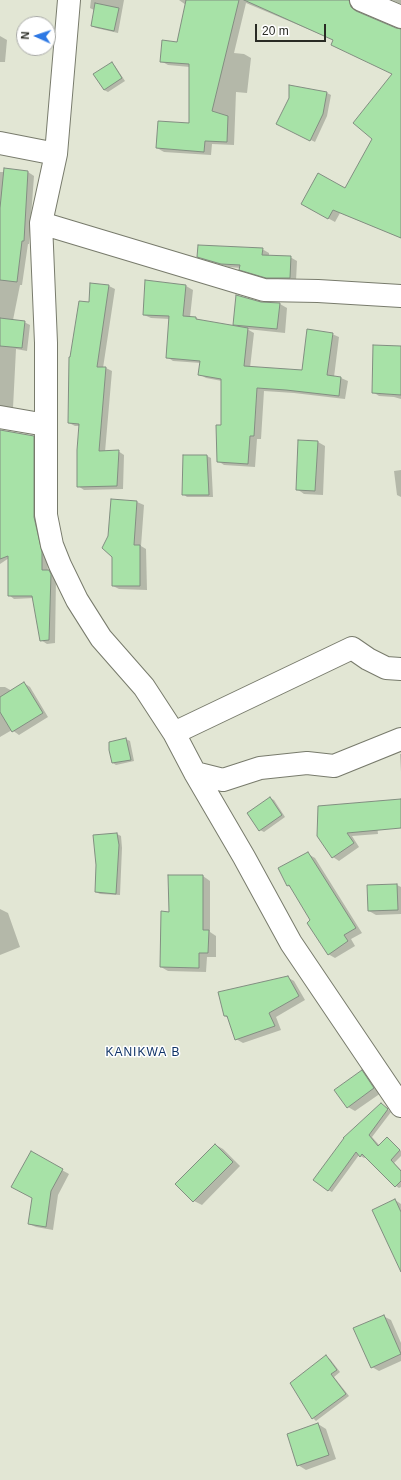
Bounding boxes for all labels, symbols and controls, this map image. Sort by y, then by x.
north arrow [16,16,56,56]
scale bar [257,16,328,42]
text: 20 m [262,24,289,38]
text: N [19,31,31,40]
district label: KANIKWA B [105,1046,181,1060]

